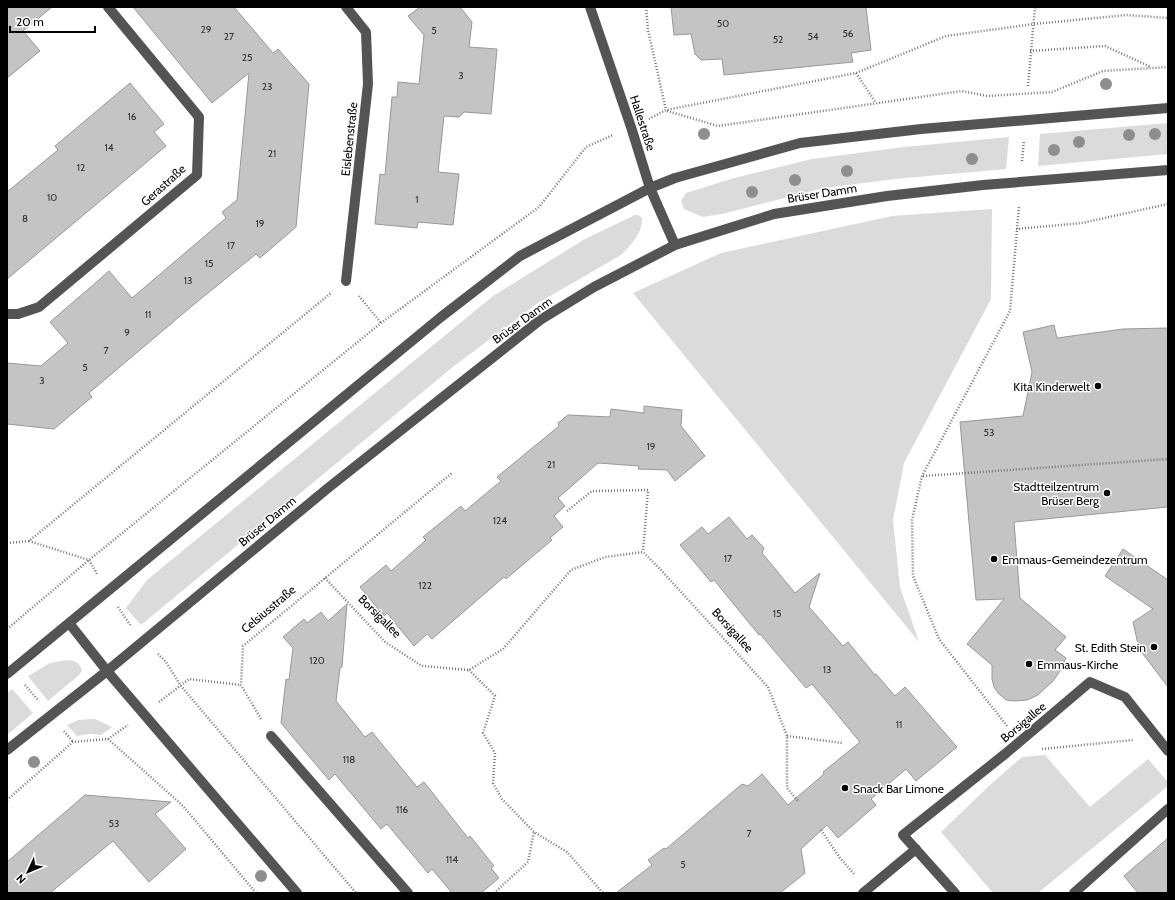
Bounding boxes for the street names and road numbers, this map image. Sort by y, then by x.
street label: Hallestraße [627,93,659,153]
street label: Eislebenstraße [338,101,360,177]
street label: Gerastraße [138,161,188,209]
street label: Brüser Damm [786,180,858,206]
street label: Brüser Damm [489,293,555,347]
street label: Brüser Damm [235,493,299,549]
street label: Celsiusstraße [238,582,298,636]
street label: Borsigallee [355,591,405,641]
street label: Borsigallee [709,605,757,655]
street label: Borsigallee [997,699,1049,745]

